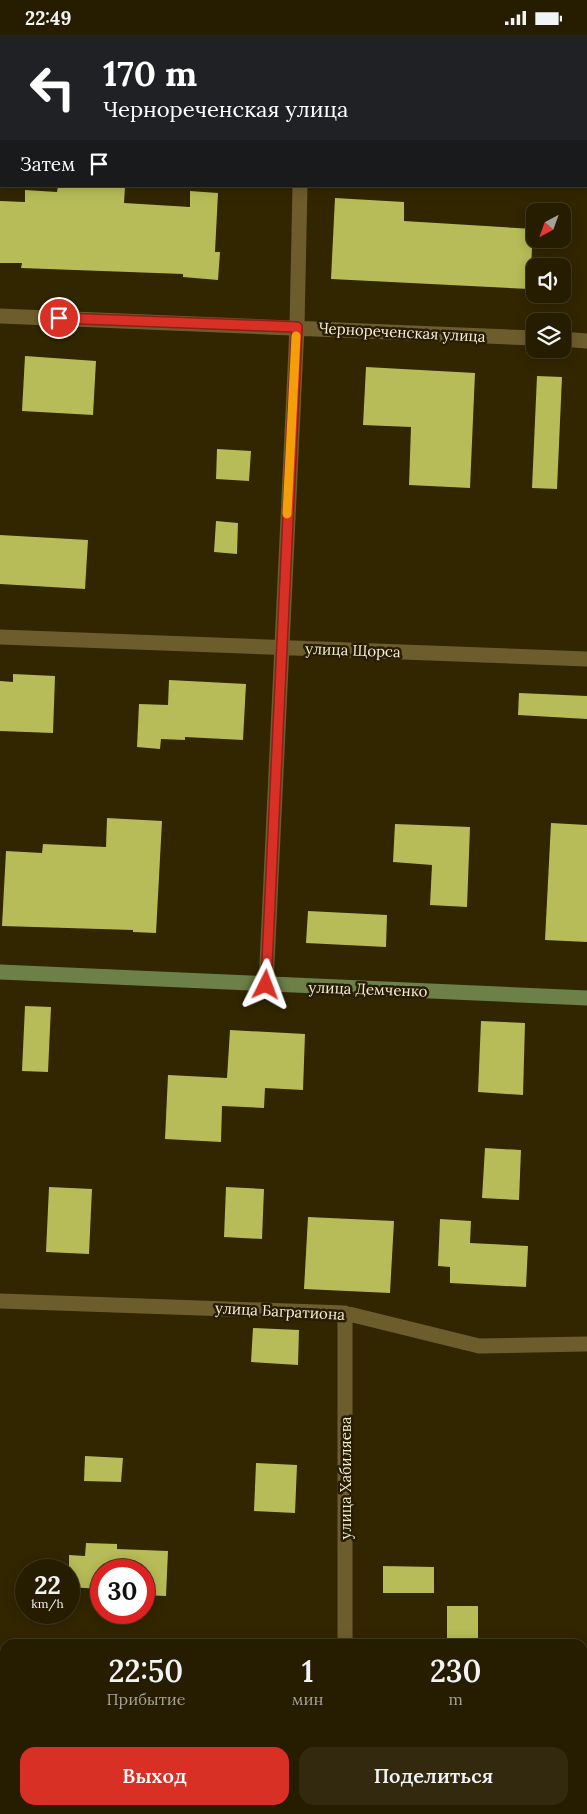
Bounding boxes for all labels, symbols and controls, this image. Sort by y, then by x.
text: 22:49 [25,6,71,30]
text: 170 m [103,51,197,96]
icon: left [20,55,85,120]
text: Чернореченская улица [103,95,348,123]
icon: arrive [85,150,113,178]
text: Затем [20,152,75,176]
north arrow [526,203,571,247]
map controls [526,203,571,358]
button: sound [526,258,571,303]
pin [38,297,80,339]
icon: arrive [45,304,73,332]
button: layers [526,313,571,358]
street label: Чернореченская улица [318,318,486,346]
street label: улица Щорса [305,639,401,661]
position arrow [239,958,291,1010]
street label: улица Демченко [308,977,428,1001]
street label: улица Багратиона [215,1298,346,1324]
street label: улица Хабиляева [336,1416,355,1539]
speed limit sign: 30 [90,1559,155,1624]
text: 22 [34,1569,61,1601]
text: km/h [31,1596,64,1611]
text: 22:50 [109,1652,183,1690]
text: 1 [302,1652,314,1690]
text: 230 [430,1652,482,1690]
text: Прибытие [106,1689,185,1709]
text: мин [292,1689,324,1709]
text: m [449,1689,463,1709]
button: Выход [20,1747,289,1805]
button: Поделиться [299,1747,568,1805]

